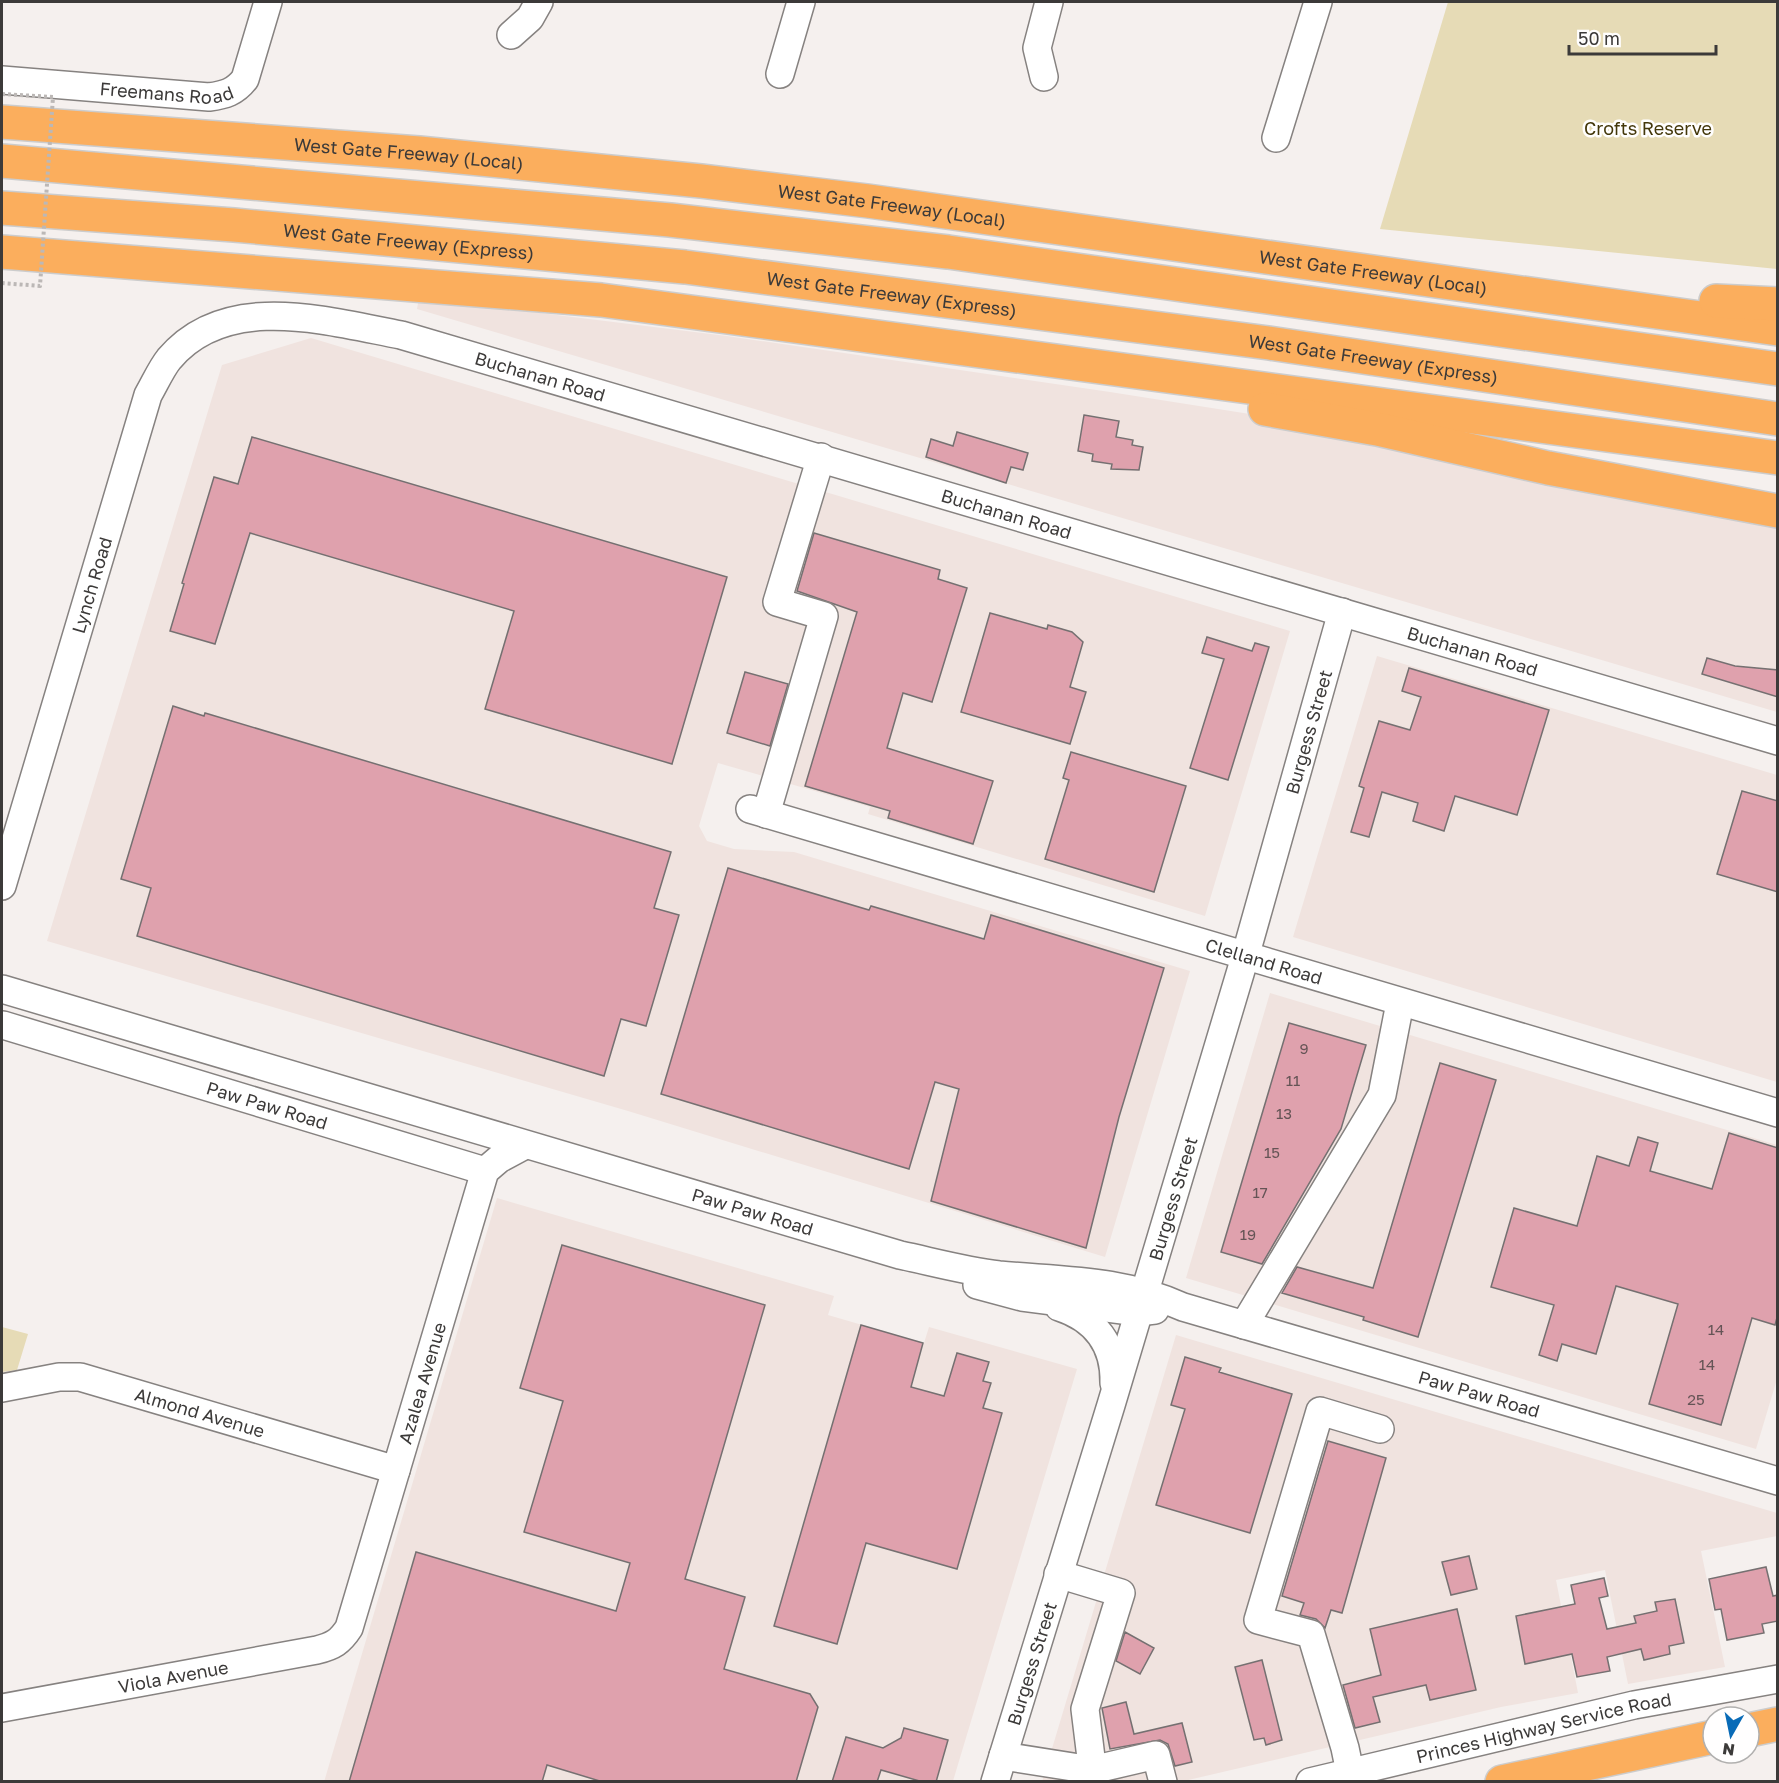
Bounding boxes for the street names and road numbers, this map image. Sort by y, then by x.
street label: Freemans Road [99,77,236,108]
street label: West Gate Freeway (Local) [293,133,525,174]
street label: West Gate Freeway (Local) [776,179,1008,231]
street label: West Gate Freeway (Express) [282,219,535,264]
street label: West Gate Freeway (Local) [1258,245,1489,299]
street label: West Gate Freeway (Express) [765,267,1018,321]
street label: West Gate Freeway (Express) [1247,329,1500,388]
street label: Buchanan Road [472,346,608,406]
street label: Buchanan Road [939,484,1074,543]
street label: Lynch Road [67,534,116,636]
street label: Buchanan Road [1405,621,1540,681]
street label: Burgess Street [1280,667,1336,796]
street label: Clelland Road [1203,933,1325,989]
street label: Paw Paw Road [204,1076,330,1134]
street label: Burgess Street [1144,1134,1202,1263]
street label: Paw Paw Road [689,1183,816,1240]
street label: Azalea Avenue [393,1320,450,1446]
street label: Paw Paw Road [1416,1365,1542,1422]
street label: Almond Avenue [132,1383,267,1442]
street label: Burgess Street [1002,1599,1061,1728]
street label: Viola Avenue [116,1656,230,1697]
street label: Princes Highway Service Road [1414,1687,1673,1767]

